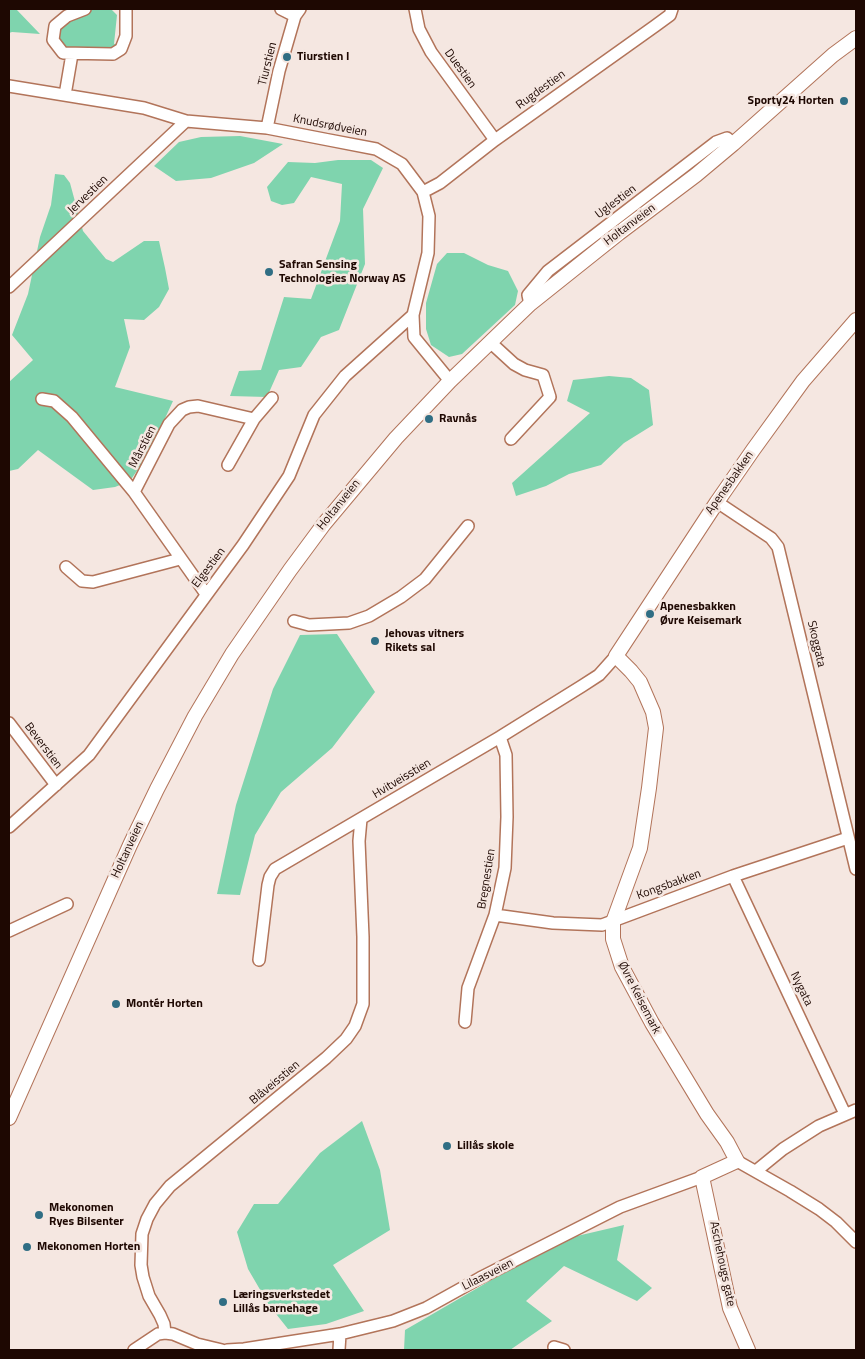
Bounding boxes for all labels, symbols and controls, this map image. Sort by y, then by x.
street label: Tiurstien [256,41,280,87]
street label: Duestien [441,47,479,91]
place label: Tiurstien I [297,50,349,64]
marker: Tiurstien I [281,51,293,63]
street label: Rugdestien [514,67,568,113]
place label: Sporty24 Horten [748,94,834,108]
marker: Sporty24 Horten [838,95,850,107]
street label: Knudsrødveien [292,112,368,140]
street label: Jervestien [65,172,111,218]
street label: Uglestien [593,182,639,222]
street label: Holtanveien [601,201,659,249]
place label: Safran Sensing Technologies Norway AS [279,258,406,286]
marker: Safran Sensing Technologies Norway AS [263,266,275,278]
place label: Ravnås [439,412,477,426]
marker: Ravnås [423,413,435,425]
street label: Mårstien [126,424,160,470]
street label: Apenesbakken [703,449,757,517]
street label: Holtanveien [314,477,364,533]
street label: Elgestien [189,545,229,591]
place label: Apenesbakken Øvre Keisemark [660,600,742,628]
marker: Apenesbakken Øvre Keisemark [644,608,656,620]
street label: Skoggata [804,619,828,669]
place label: Jehovas vitners Rikets sal [385,627,464,655]
marker: Jehovas vitners Rikets sal [369,635,381,647]
street label: Beverstien [21,720,65,772]
street label: Hvitveisstien [370,756,434,802]
street label: Holtanveien [109,819,147,881]
street label: Bregnestien [475,848,499,910]
street label: Kongsbakken [635,867,703,903]
street label: Øvre Keisemark [615,959,663,1037]
street label: Nygata [787,970,815,1008]
place label: Montér Horten [126,997,203,1011]
marker: Montér Horten [110,998,122,1010]
street label: Blåveisstien [247,1058,303,1108]
place label: Lillås skole [457,1139,514,1153]
marker: Lillås skole [441,1140,453,1152]
place label: Mekonomen Ryes Bilsenter [49,1201,124,1229]
marker: Mekonomen Ryes Bilsenter [33,1209,45,1221]
street label: Aschehougs gate [706,1220,738,1308]
place label: Mekonomen Horten [37,1240,140,1254]
marker: Mekonomen Horten [21,1241,33,1253]
street label: Lilaasveien [460,1256,516,1294]
place label: Læringsverkstedet Lillås barnehage [233,1288,330,1316]
marker: Læringsverkstedet Lillås barnehage [217,1296,229,1308]

